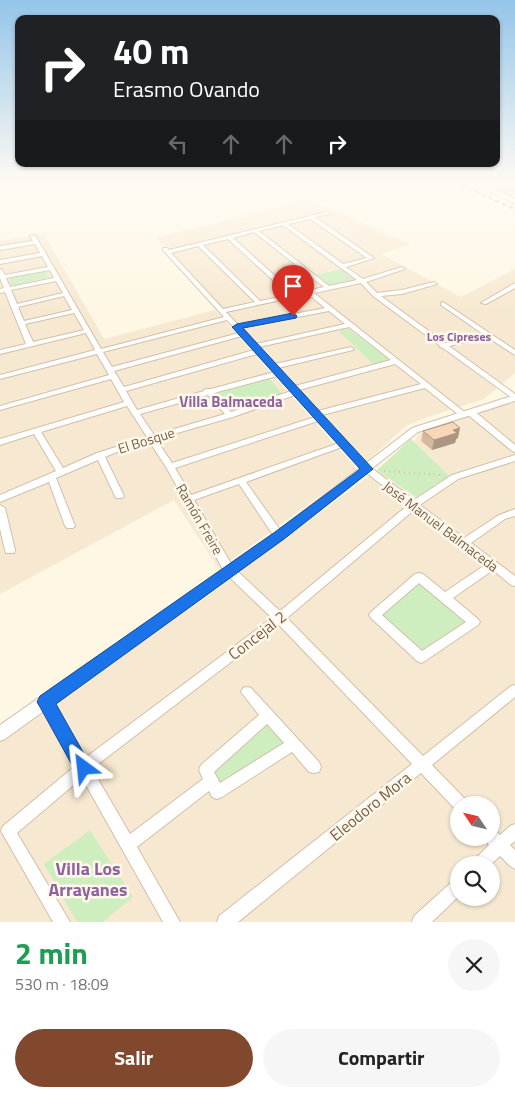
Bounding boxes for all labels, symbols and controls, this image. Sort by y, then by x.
text: 40 m [113,24,189,78]
icon: right [30,35,95,100]
text: Erasmo Ovando [113,72,260,106]
icon: left [164,130,192,158]
icon: ahead [217,130,245,158]
icon: ahead [270,130,298,158]
icon: right [323,130,351,158]
pin [272,265,314,316]
icon: arrive [279,272,307,300]
district label: Los Cipreses [427,327,492,346]
district label: Villa Balmaceda [179,390,283,413]
street label: El Bosque [115,421,177,459]
street label: José Manuel Balmaceda [379,475,503,577]
street label: Ramón Freire [171,480,229,558]
street label: Concejal 2 [223,605,291,665]
position arrow [57,741,109,793]
street label: Eleodoro Mora [324,766,416,846]
north arrow [450,796,500,846]
map controls [450,796,500,906]
district label: Villa Los Arrayanes [49,855,127,903]
button: search [450,856,500,906]
text: 2 min [15,930,88,976]
button: close [448,939,500,991]
text: 530 m · 18:09 [15,972,109,996]
button: Salir [15,1029,253,1087]
button: Compartir [263,1029,500,1087]

